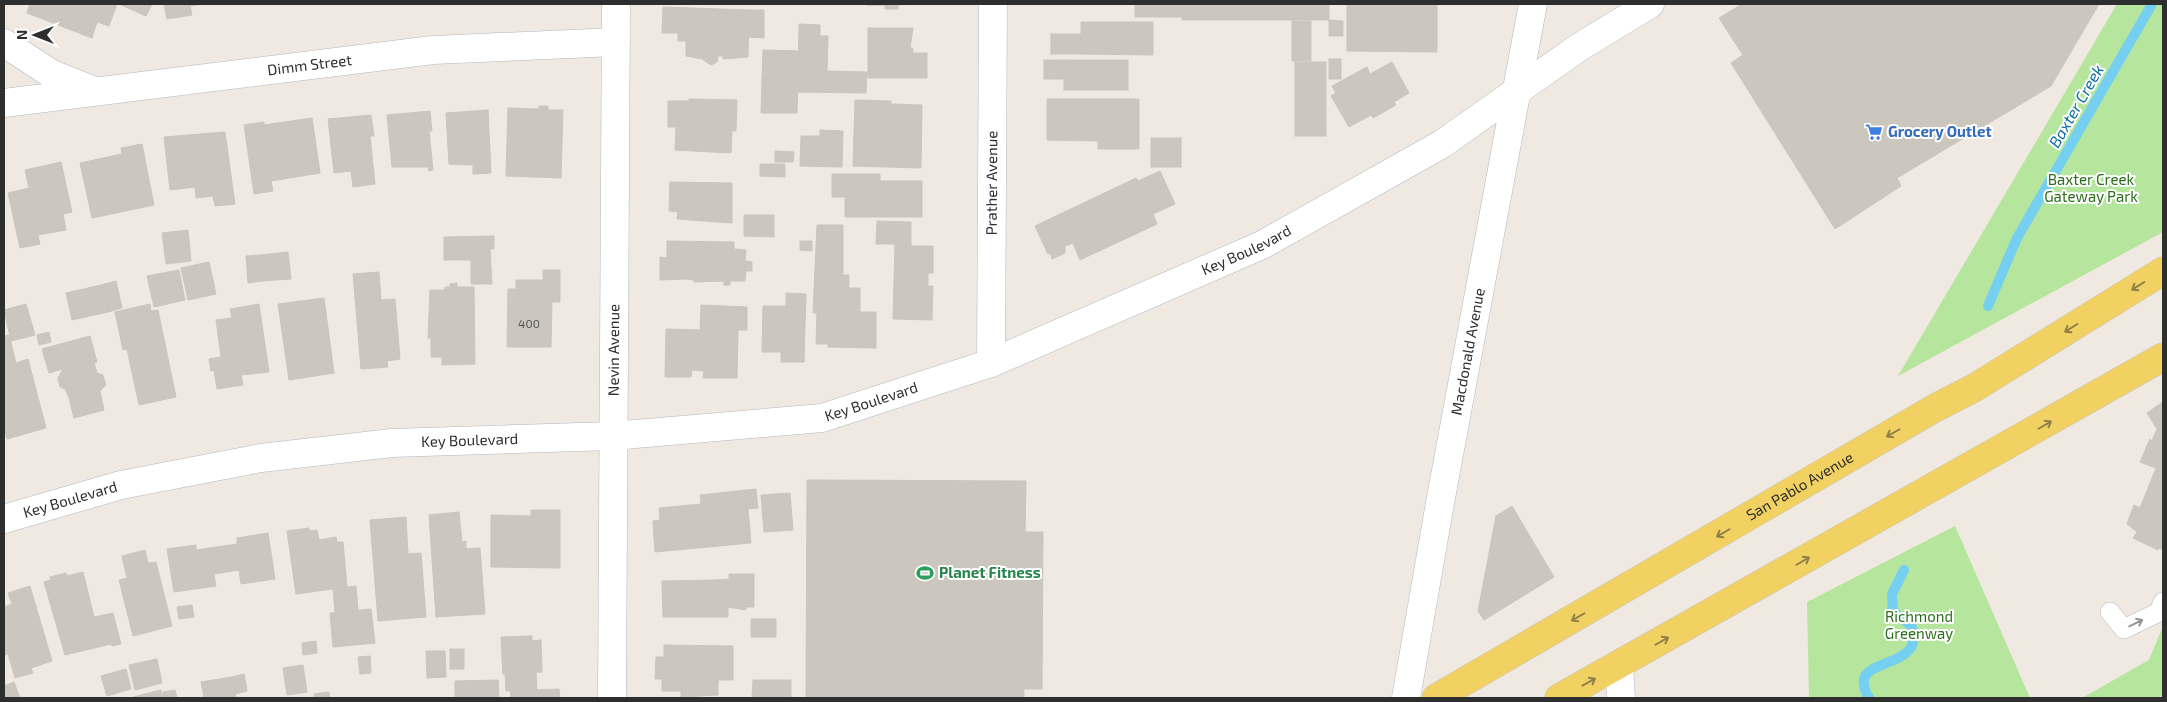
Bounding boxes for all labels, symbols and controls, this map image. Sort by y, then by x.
north arrow [10,10,60,60]
text: N [13,30,30,40]
street label: Dimm Street [266,50,353,78]
water label: Baxter Creek [2044,61,2107,151]
supermarket icon: Grocery Outlet [1864,122,1884,142]
place label: Grocery Outlet [1888,122,1992,141]
street label: Prather Avenue [982,131,1000,235]
park label: Baxter Creek Gateway Park [2044,170,2138,205]
street label: Key Boulevard [1198,221,1294,278]
one-way arrow [2131,282,2145,292]
street label: Macdonald Avenue [1447,286,1488,416]
street label: Nevin Avenue [604,304,622,396]
house number: 400 [518,316,540,330]
one-way arrow [2065,323,2079,333]
street label: Key Boulevard [822,377,920,425]
one-way arrow [2038,419,2052,429]
one-way arrow [1886,428,1901,438]
street label: Key Boulevard [421,429,519,450]
street label: San Pablo Avenue [1743,447,1856,524]
street label: Key Boulevard [21,477,119,521]
one-way arrow [1716,528,1730,538]
one-way arrow [1796,556,1811,566]
sports icon: Planet Fitness [915,563,935,583]
place label: Planet Fitness [939,563,1041,581]
park label: Richmond Greenway [1885,607,1953,642]
one-way arrow [1572,612,1586,622]
one-way arrow [2128,618,2143,627]
one-way arrow [1654,636,1669,645]
one-way arrow [1582,676,1596,686]

